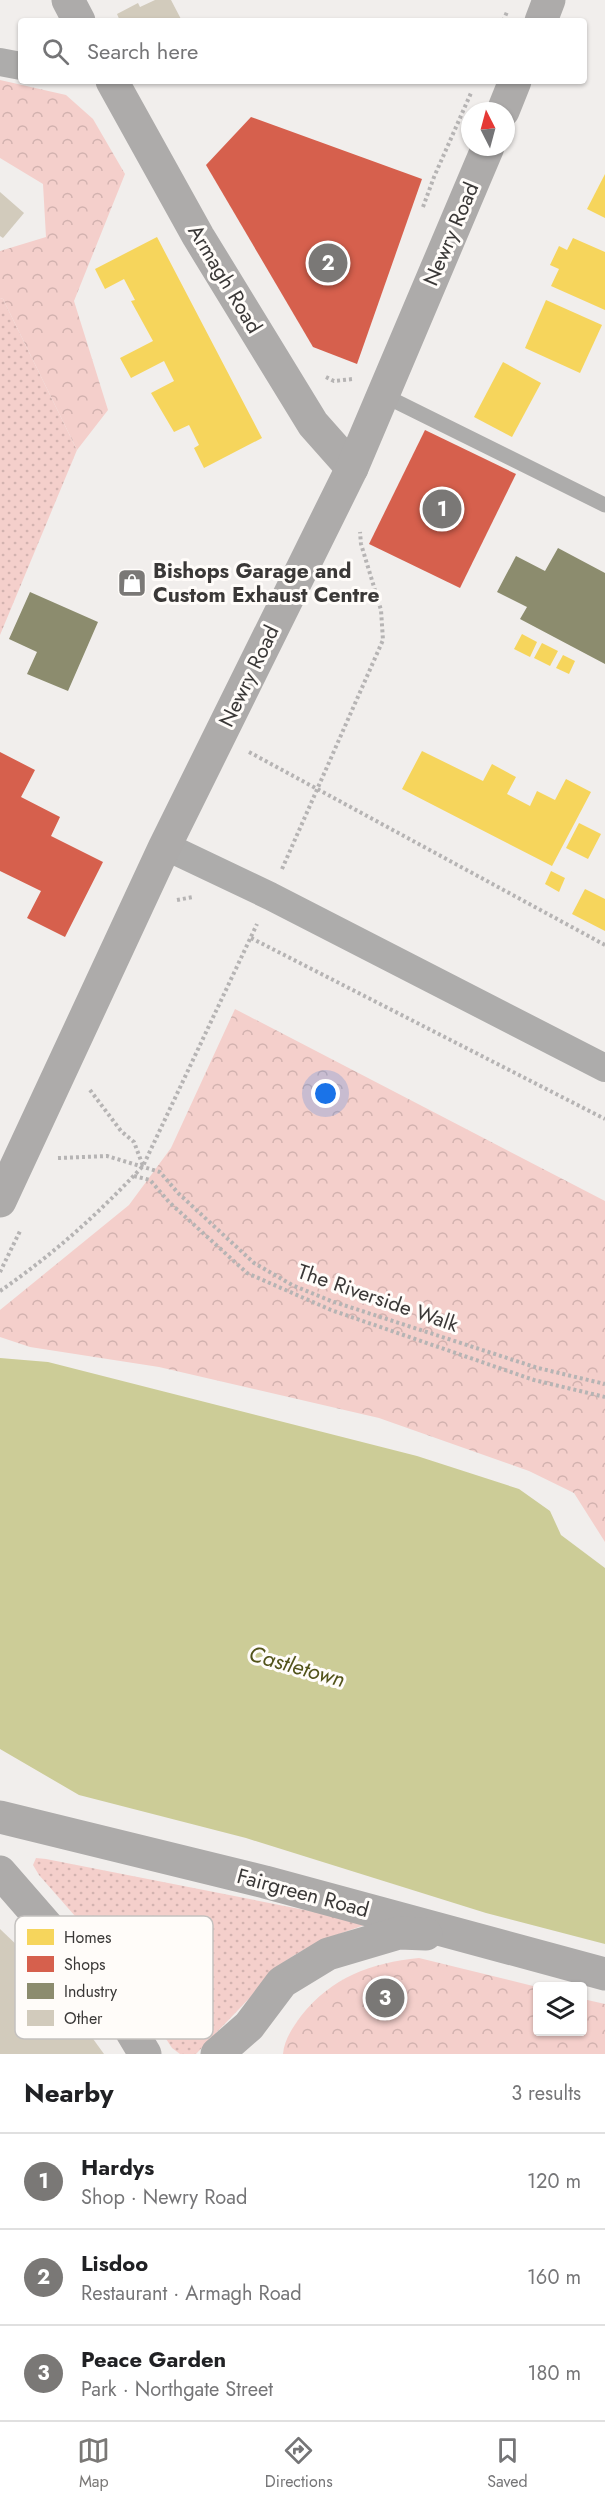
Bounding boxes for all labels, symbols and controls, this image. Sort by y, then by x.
search box [18,18,587,84]
icon: search [39,35,72,68]
text: Search here [87,35,198,67]
north arrow [461,102,515,156]
street label: Newry Road [416,178,486,290]
street label: Armagh Road [181,219,269,339]
pin: 2 [308,240,348,286]
pin: 1 [422,486,462,532]
place label: Bishops Garage and Custom Exhaust Centre [153,556,380,610]
shop icon: Bishops Garage and Custom Exhaust Centre [116,567,148,599]
street label: Newry Road [211,620,287,732]
your location [311,1079,340,1108]
street label: The Riverside Walk [294,1256,463,1340]
water label: Castletown [245,1637,349,1695]
street label: Fairgreen Road [234,1861,372,1925]
legend [15,1916,213,2039]
text: Homes [64,1926,111,1949]
text: Shops [64,1953,105,1976]
pin: 3 [366,1976,404,2020]
text: Industry [64,1980,118,2003]
map controls [533,1982,587,2036]
button: layers [533,1982,587,2036]
text: Other [64,2007,103,2030]
text: Nearby [24,2074,113,2112]
text: 3 results [511,2079,581,2108]
text: Hardys [81,2151,154,2183]
text: 1 [38,2167,49,2196]
text: 120 m [527,2167,581,2196]
text: Shop · Newry Road [81,2183,247,2212]
text: Lisdoo [81,2247,148,2279]
text: 2 [37,2263,50,2292]
text: 160 m [527,2263,581,2292]
text: Restaurant · Armagh Road [81,2279,302,2308]
text: Peace Garden [81,2343,226,2375]
text: 3 [37,2359,50,2388]
text: 180 m [527,2359,581,2388]
text: Park · Northgate Street [81,2375,273,2404]
tab: Map [77,2434,110,2493]
tab: Directions [265,2434,333,2493]
tab: Saved [487,2434,528,2493]

